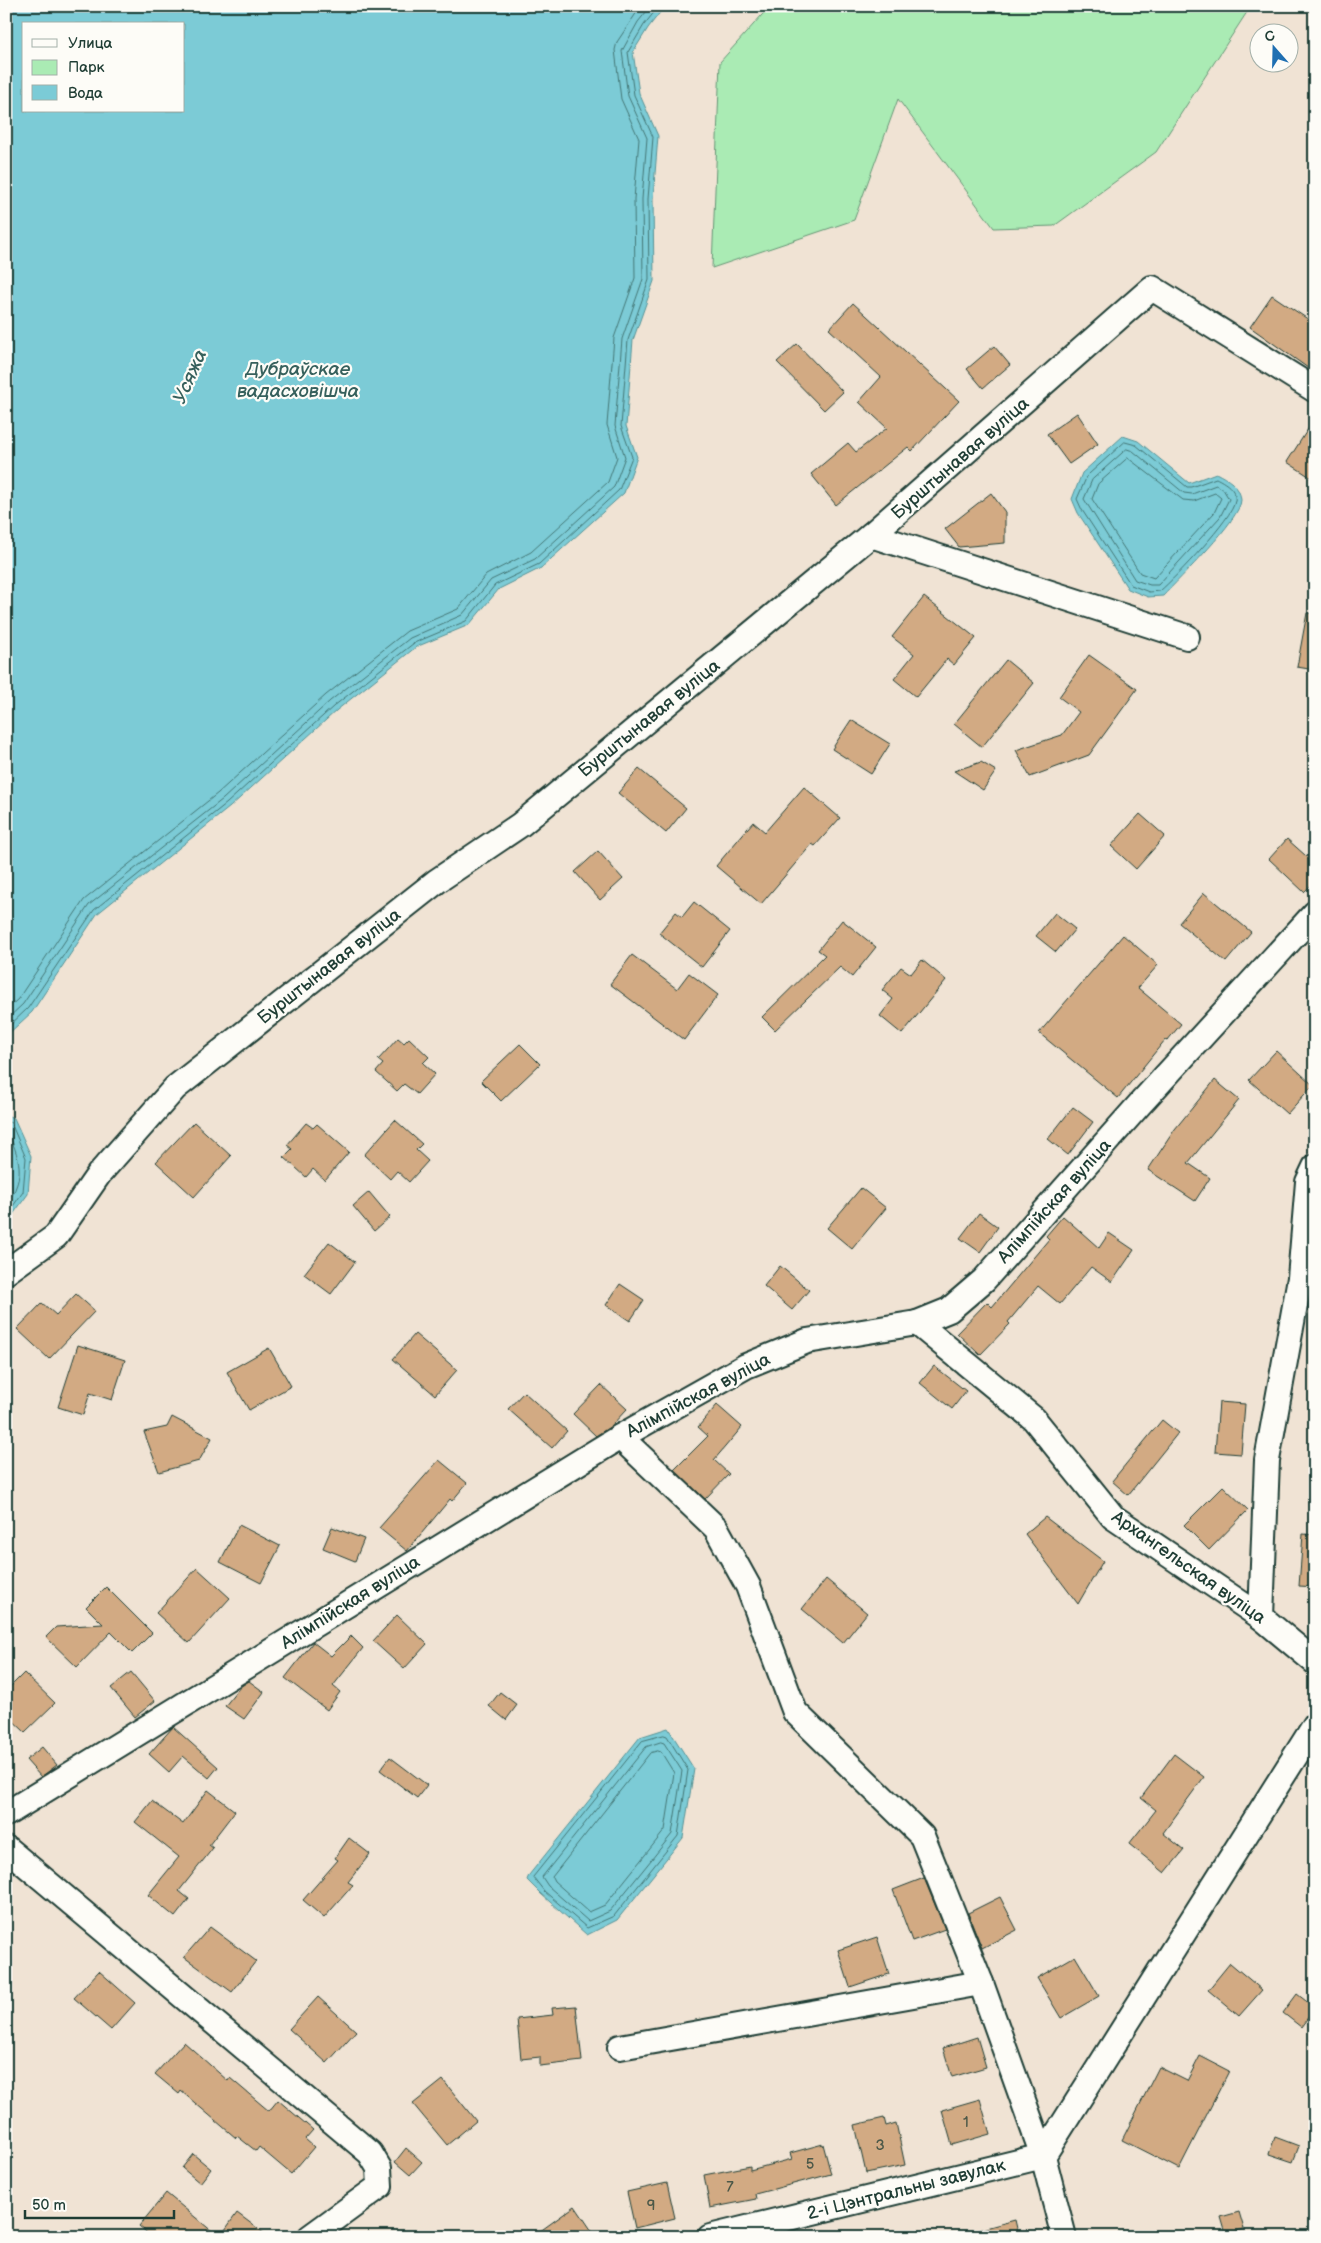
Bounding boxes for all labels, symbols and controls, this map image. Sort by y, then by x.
legend [22,22,185,112]
north arrow [1248,22,1298,72]
text: С [1262,27,1277,46]
text: Улица [68,34,113,53]
text: Парк [68,58,105,77]
text: Вода [68,84,103,103]
water label: Усяжа [168,346,212,407]
water label: Дубраўскае вадасховішча [237,358,359,403]
street label: Бурштынавая вуліца [887,393,1034,524]
street label: Бурштынавая вуліца [575,655,724,782]
street label: Бурштынавая вуліца [254,904,405,1029]
street label: Алімпійская вуліца [992,1135,1116,1268]
street label: Алімпійская вуліца [622,1349,774,1443]
street label: Архангельская вуліца [1107,1506,1270,1629]
street label: Алімпійская вуліца [276,1551,424,1654]
house number: 1 [963,2113,969,2132]
house number: 3 [875,2136,885,2155]
street label: 2-і Цэнтральны завулак [805,2155,1008,2224]
house number: 5 [806,2155,814,2174]
house number: 7 [726,2178,734,2197]
scale bar [25,2188,174,2220]
text: 50 m [32,2196,66,2215]
house number: 9 [647,2196,655,2215]

